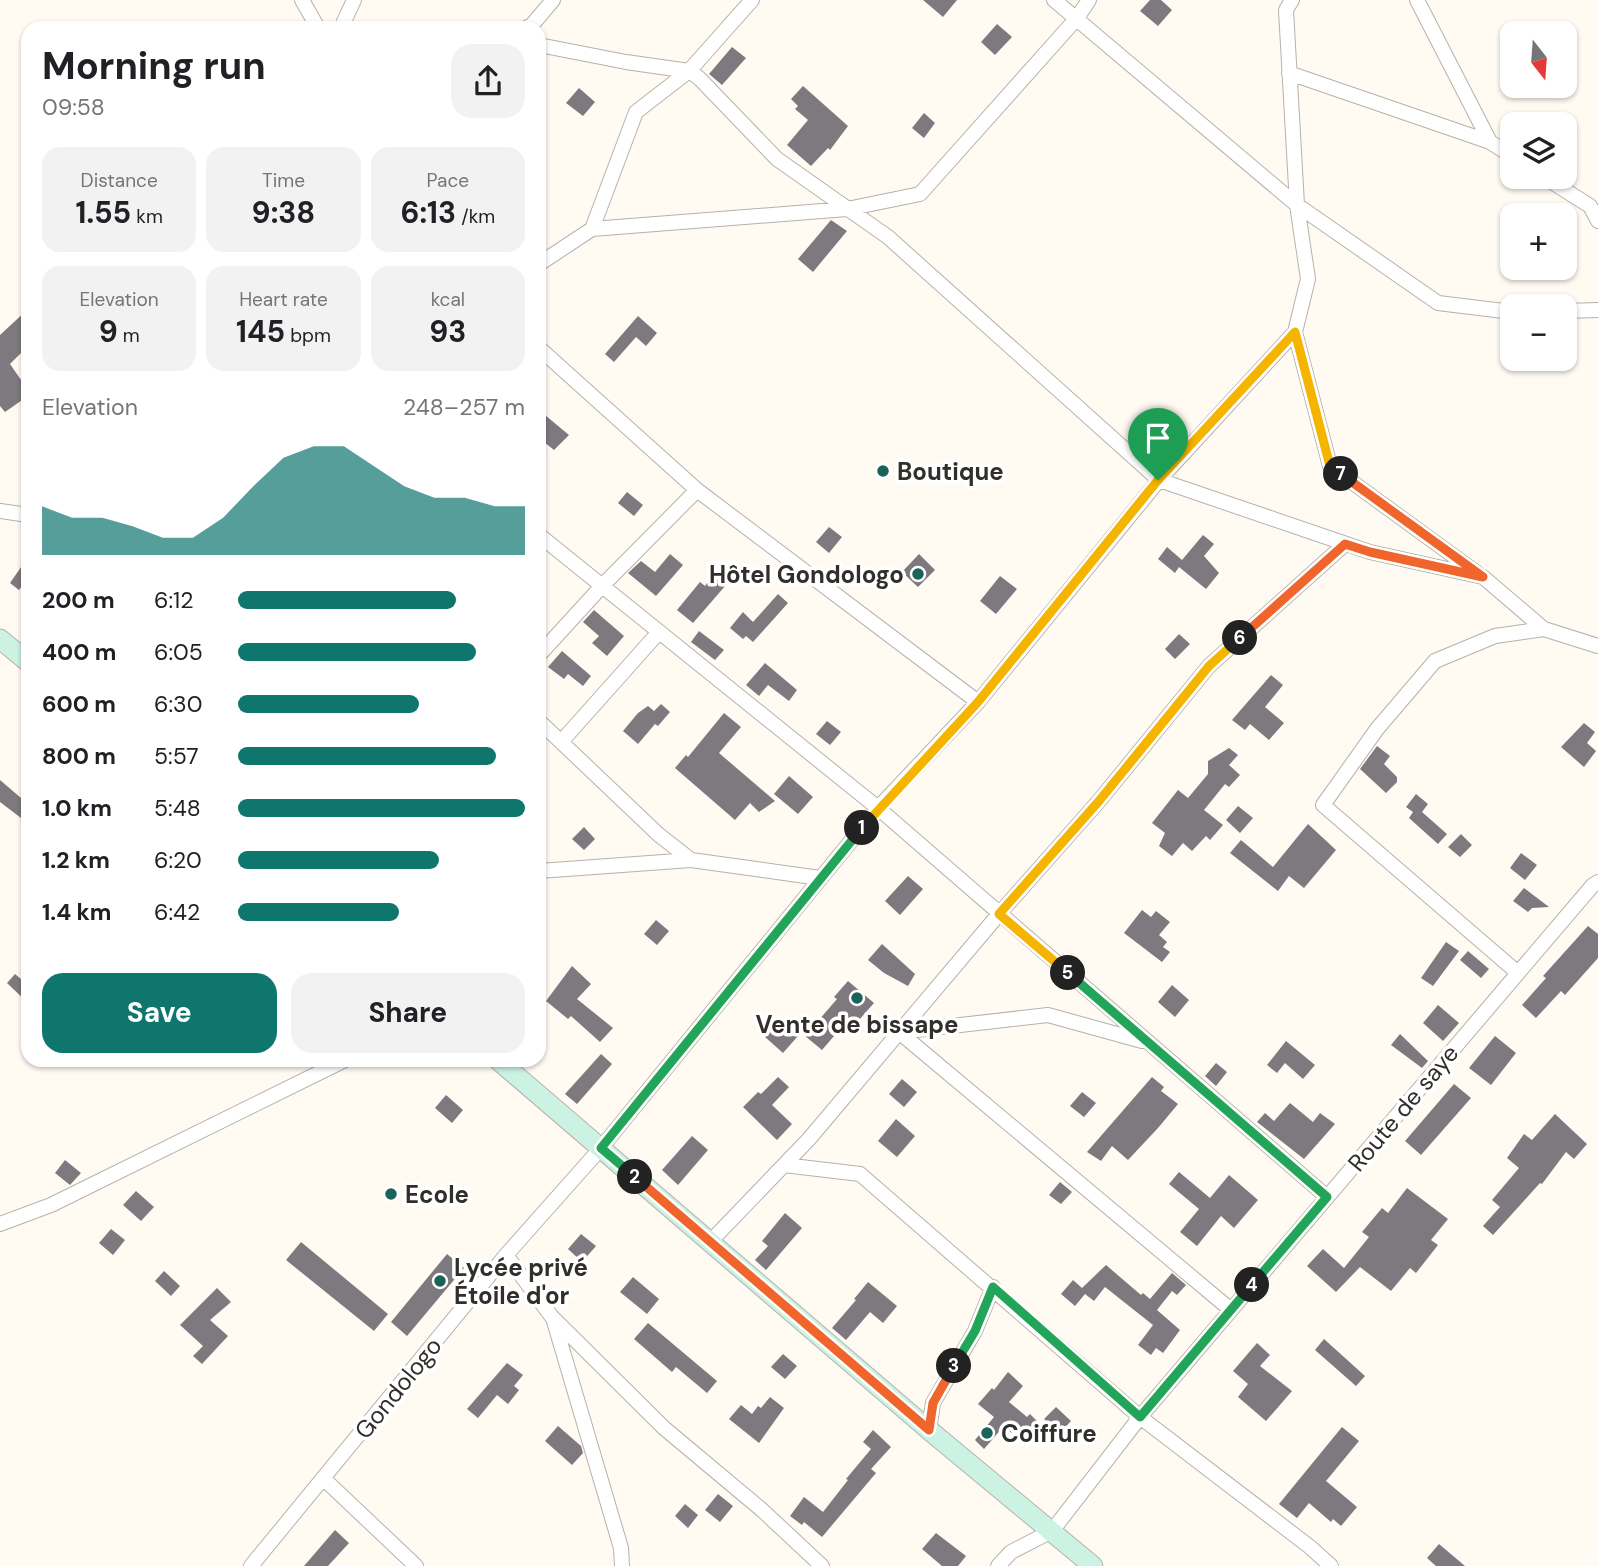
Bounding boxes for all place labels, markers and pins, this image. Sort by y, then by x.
pin [1128,408,1188,480]
place label: Boutique [897,456,1004,487]
pin: 7 [1324,456,1358,491]
marker: Boutique [875,463,891,479]
place label: Hôtel Gondologo [709,559,904,590]
marker: Hôtel Gondologo [910,566,926,582]
pin: 6 [1222,620,1258,656]
pin: 1 [844,810,880,846]
pin: 5 [1050,956,1086,990]
marker: Vente de bissape [849,990,865,1006]
place label: Vente de bissape [756,1009,958,1040]
pin: 2 [618,1160,652,1194]
place label: Ecole [405,1179,469,1210]
marker: Ecole [383,1186,399,1202]
place label: Lycée privé Étoile d'or [454,1252,588,1311]
pin: 4 [1234,1268,1270,1302]
marker: Lycée privé Étoile d'or [432,1273,448,1289]
pin: 3 [936,1348,972,1384]
place label: Coiffure [1001,1418,1097,1449]
marker: Coiffure [979,1425,995,1441]

